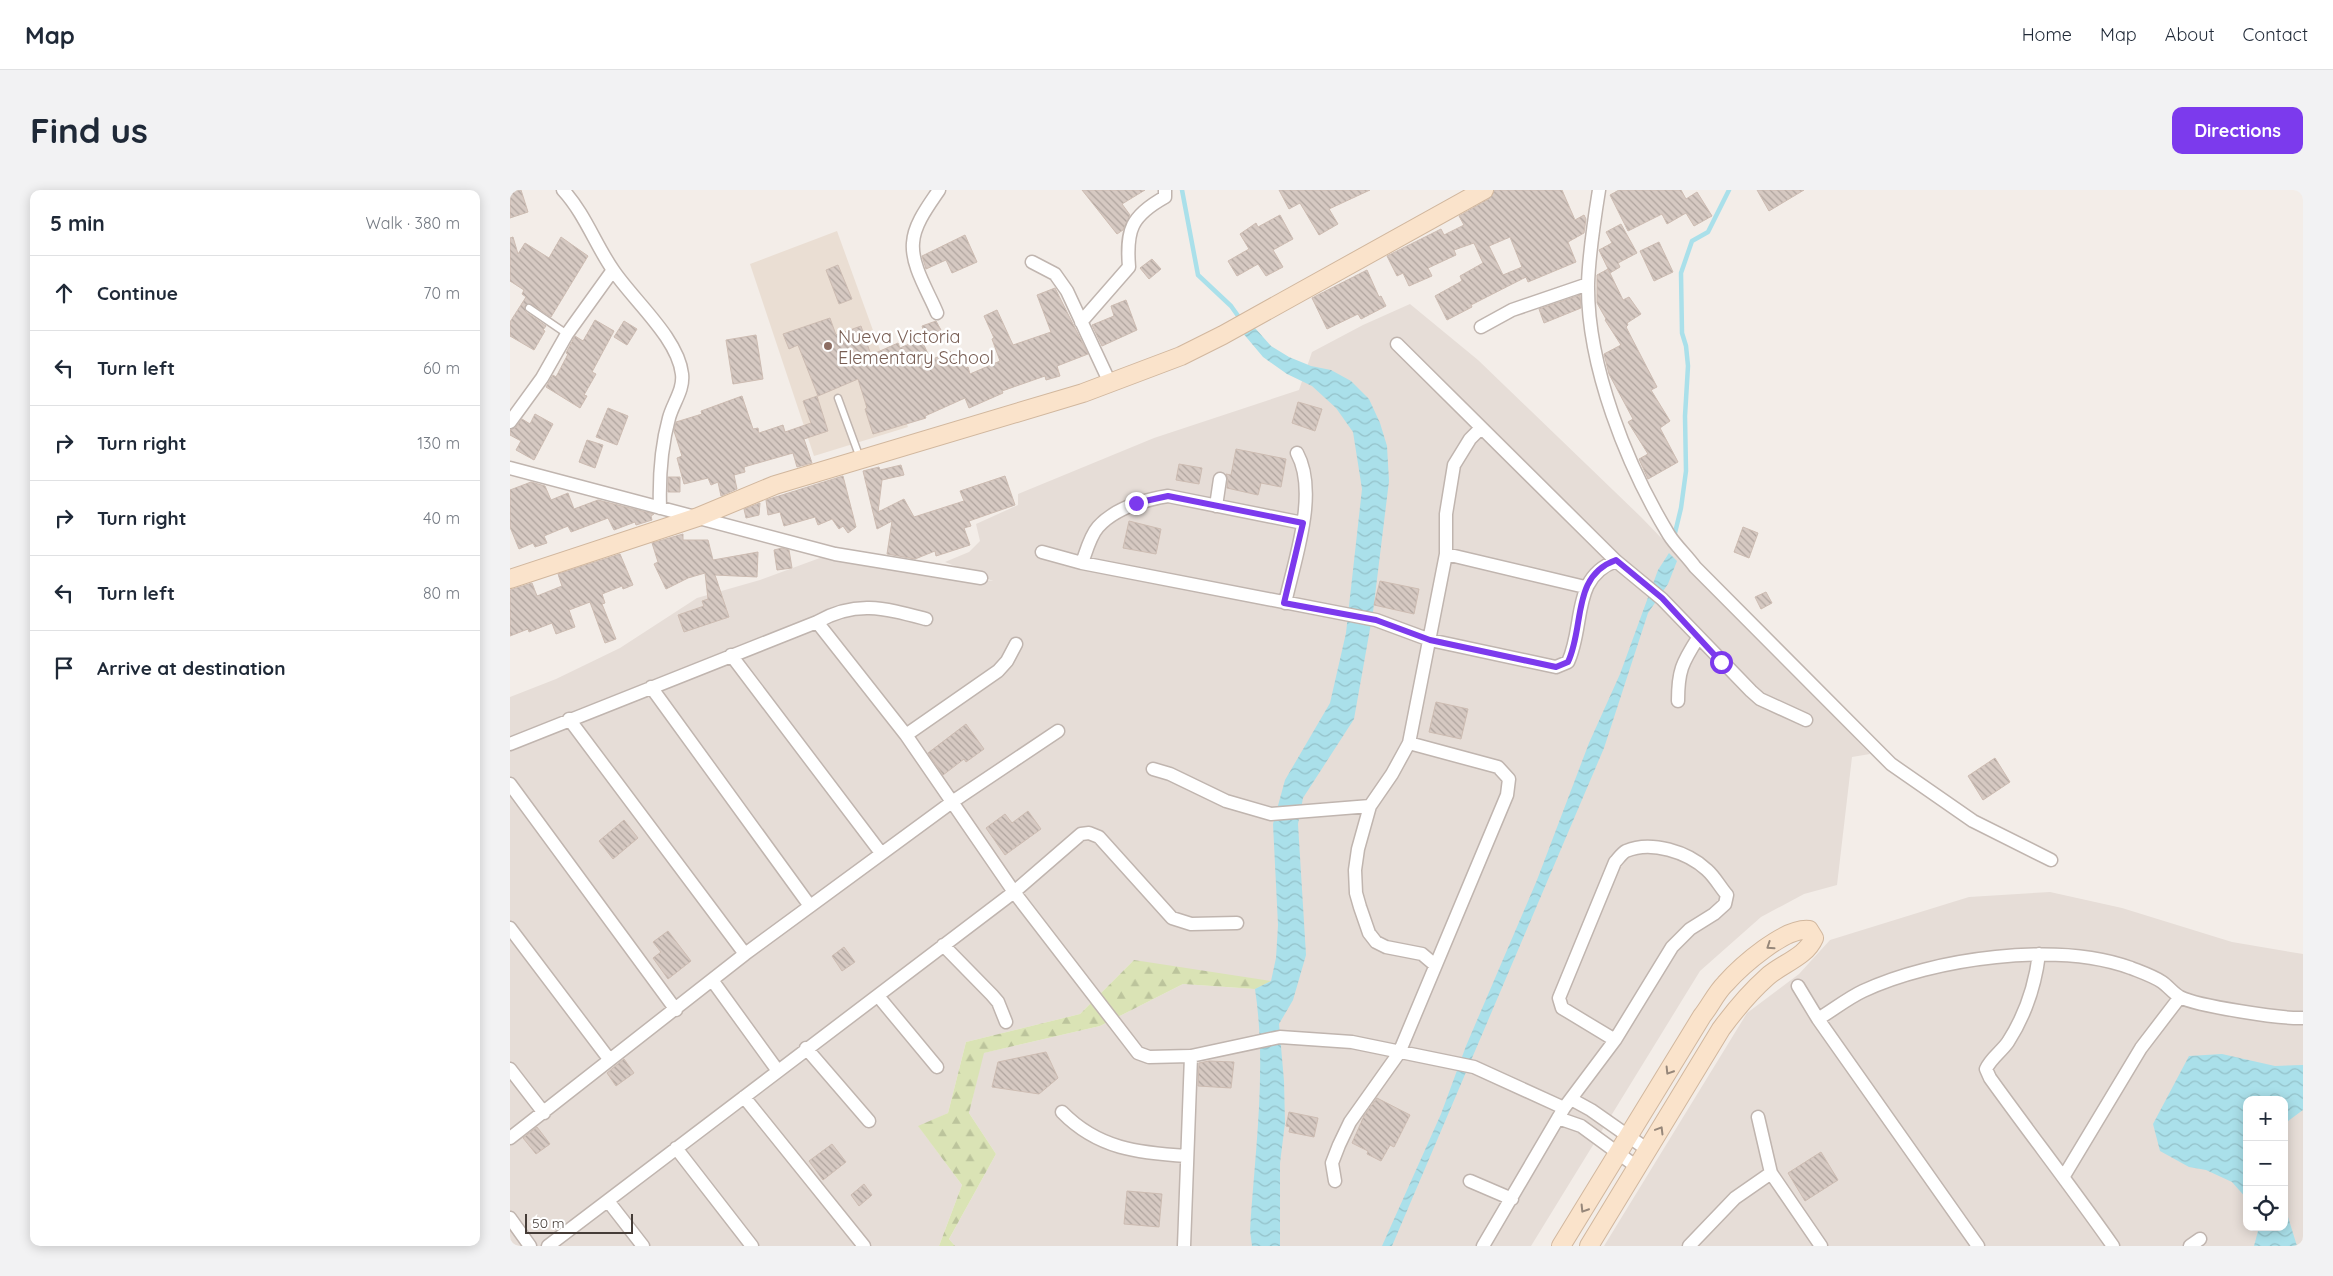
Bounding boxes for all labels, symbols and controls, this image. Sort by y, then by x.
text: Map [25,20,75,50]
text: Home [2022,23,2072,46]
text: Map [2100,23,2137,46]
text: About [2165,23,2215,46]
text: Contact [2243,23,2308,46]
button: Directions [2172,107,2303,154]
text: Find us [30,108,148,152]
text: 5 min [50,210,105,236]
text: Walk · 380 m [365,213,460,233]
icon: ahead [50,279,78,307]
text: Continue [97,281,178,305]
text: 70 m [423,283,460,303]
place label: Nueva Victoria Elementary School [838,325,994,369]
marker: Nueva Victoria Elementary School [822,340,834,352]
icon: left [50,354,78,382]
text: Turn left [97,356,175,380]
text: 60 m [423,358,460,378]
icon: right [50,429,78,457]
text: Turn right [97,431,186,455]
text: 130 m [417,433,460,453]
route end [1125,492,1148,515]
icon: right [50,504,78,532]
text: Turn right [97,506,186,530]
text: 40 m [423,508,460,528]
icon: left [50,579,78,607]
text: Turn left [97,581,175,605]
text: 80 m [423,583,460,603]
route start [1710,651,1733,674]
icon: arrive [50,654,78,682]
text: Arrive at destination [97,656,286,680]
one-way arrow [1766,939,1775,949]
one-way arrow [1665,1065,1675,1074]
map controls [2243,1096,2288,1231]
button: + [2243,1096,2288,1141]
one-way arrow [1654,1126,1664,1135]
button: − [2243,1141,2288,1186]
button: locate [2243,1186,2288,1231]
one-way arrow [1581,1204,1590,1213]
scale bar [525,1211,632,1234]
text: 50 m [532,1214,565,1232]

